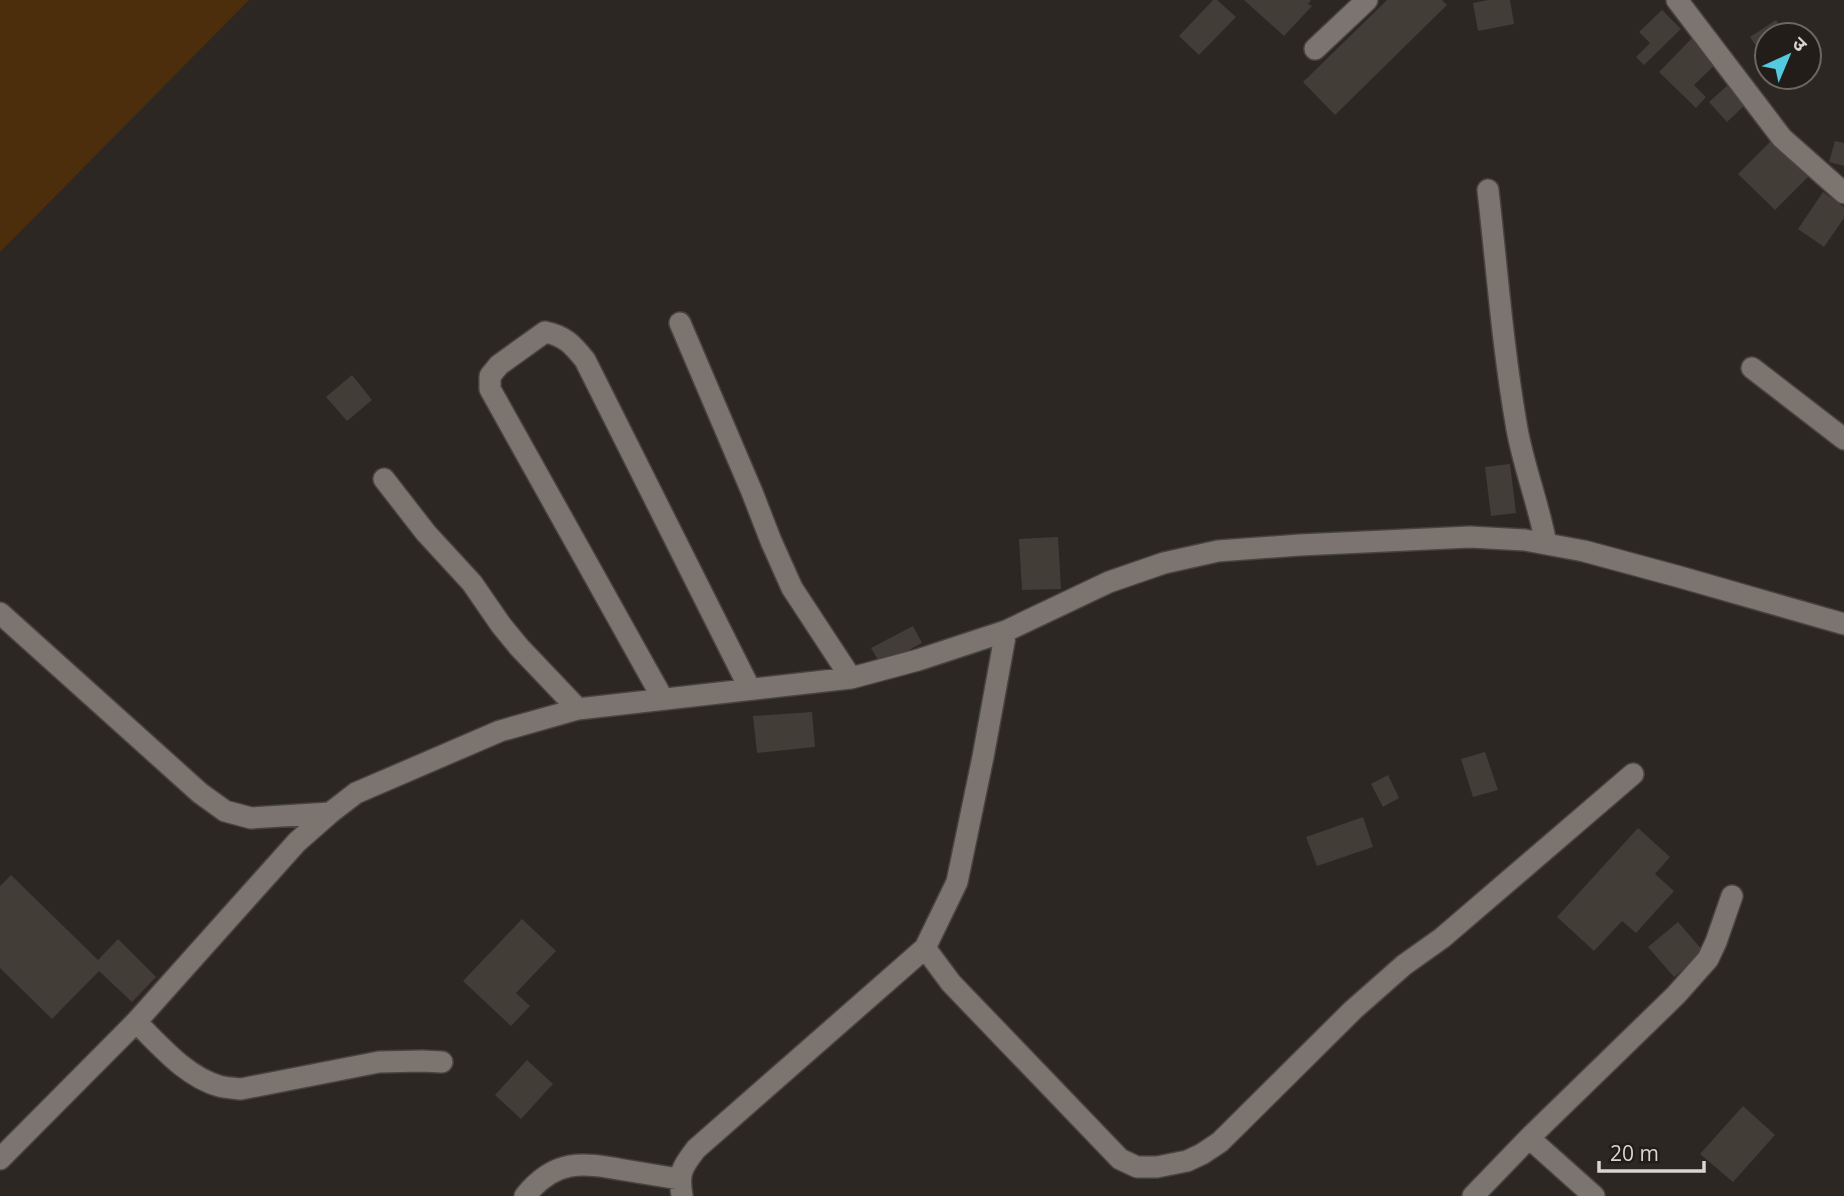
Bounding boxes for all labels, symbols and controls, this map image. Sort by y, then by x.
north arrow [1753,21,1823,91]
text: उ [1787,31,1813,58]
scale bar [1599,1130,1704,1174]
text: 20 m [1610,1139,1659,1167]

